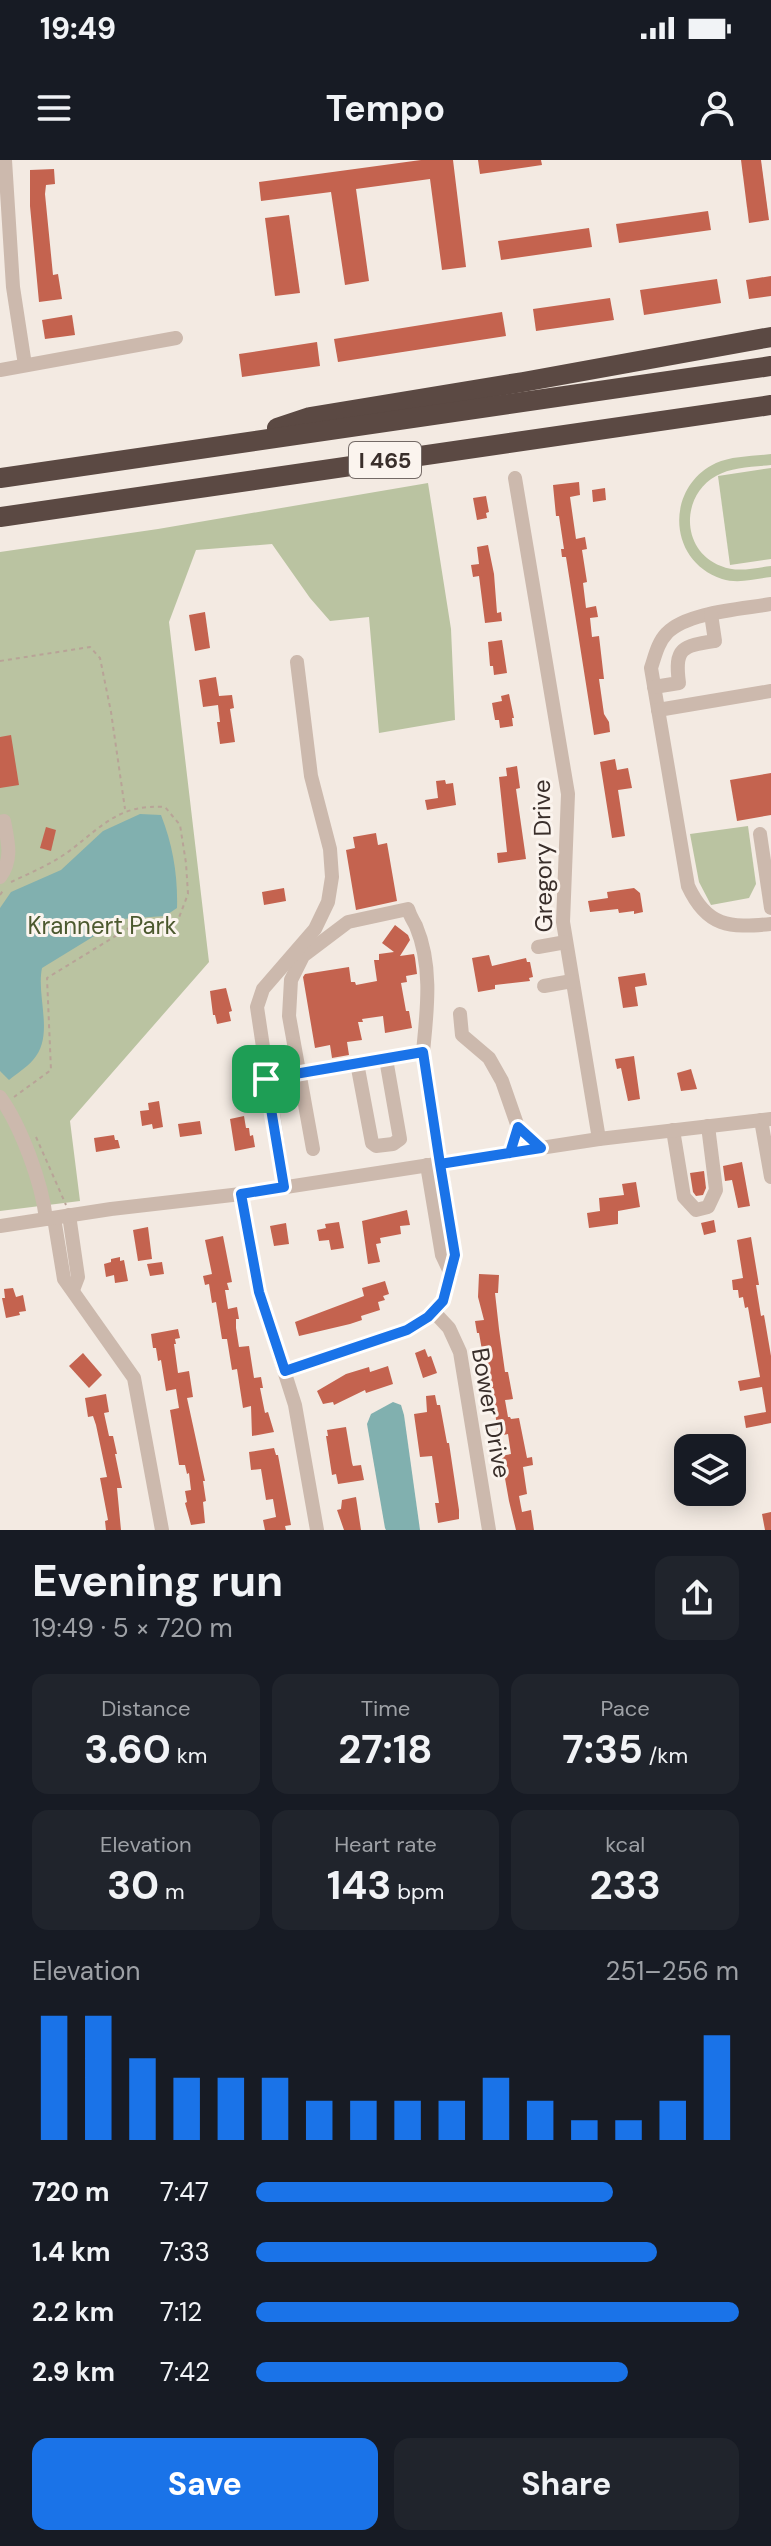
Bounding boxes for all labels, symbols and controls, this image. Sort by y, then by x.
text: 19:49 [40,9,116,48]
text: Tempo [326,85,445,132]
icon: menu [32,86,76,130]
icon: person [695,86,739,130]
road number: I 465 [349,442,421,478]
street label: Gregory Drive [526,779,559,933]
park label: Krannert Park [27,910,177,941]
pin [232,1045,300,1113]
icon: arrive [244,1057,288,1101]
street label: Bower Drive [465,1345,518,1481]
map controls [674,1434,746,1506]
button: layers [674,1434,746,1506]
text: Evening run [32,1552,283,1610]
button: share [655,1556,739,1640]
text: 19:49 · 5 × 720 m [32,1611,233,1645]
text: Distance [101,1694,190,1723]
text: Time [361,1694,410,1723]
text: Pace [601,1694,650,1723]
text: 3.60 [84,1723,171,1775]
text: 27:18 [338,1723,433,1775]
text: 7:35 [562,1723,643,1775]
text: km [171,1741,207,1770]
text: /km [643,1741,688,1770]
text: Elevation [100,1830,192,1859]
text: Heart rate [334,1830,437,1859]
text: kcal [605,1830,645,1859]
text: 30 [107,1859,159,1911]
text: 143 [327,1859,391,1911]
text: 233 [590,1859,661,1911]
text: m [159,1877,185,1906]
text: bpm [391,1877,444,1906]
text: Elevation [32,1954,140,1988]
text: 251–256 m [605,1954,739,1988]
text: 720 m [32,2175,109,2209]
text: 7:47 [160,2175,209,2209]
text: 1.4 km [32,2235,111,2269]
text: 7:33 [160,2235,210,2269]
text: 2.2 km [32,2295,114,2329]
text: 7:12 [160,2295,202,2329]
text: 2.9 km [32,2355,115,2389]
text: 7:42 [160,2355,210,2389]
button: Save [32,2438,378,2530]
button: Share [394,2438,739,2530]

